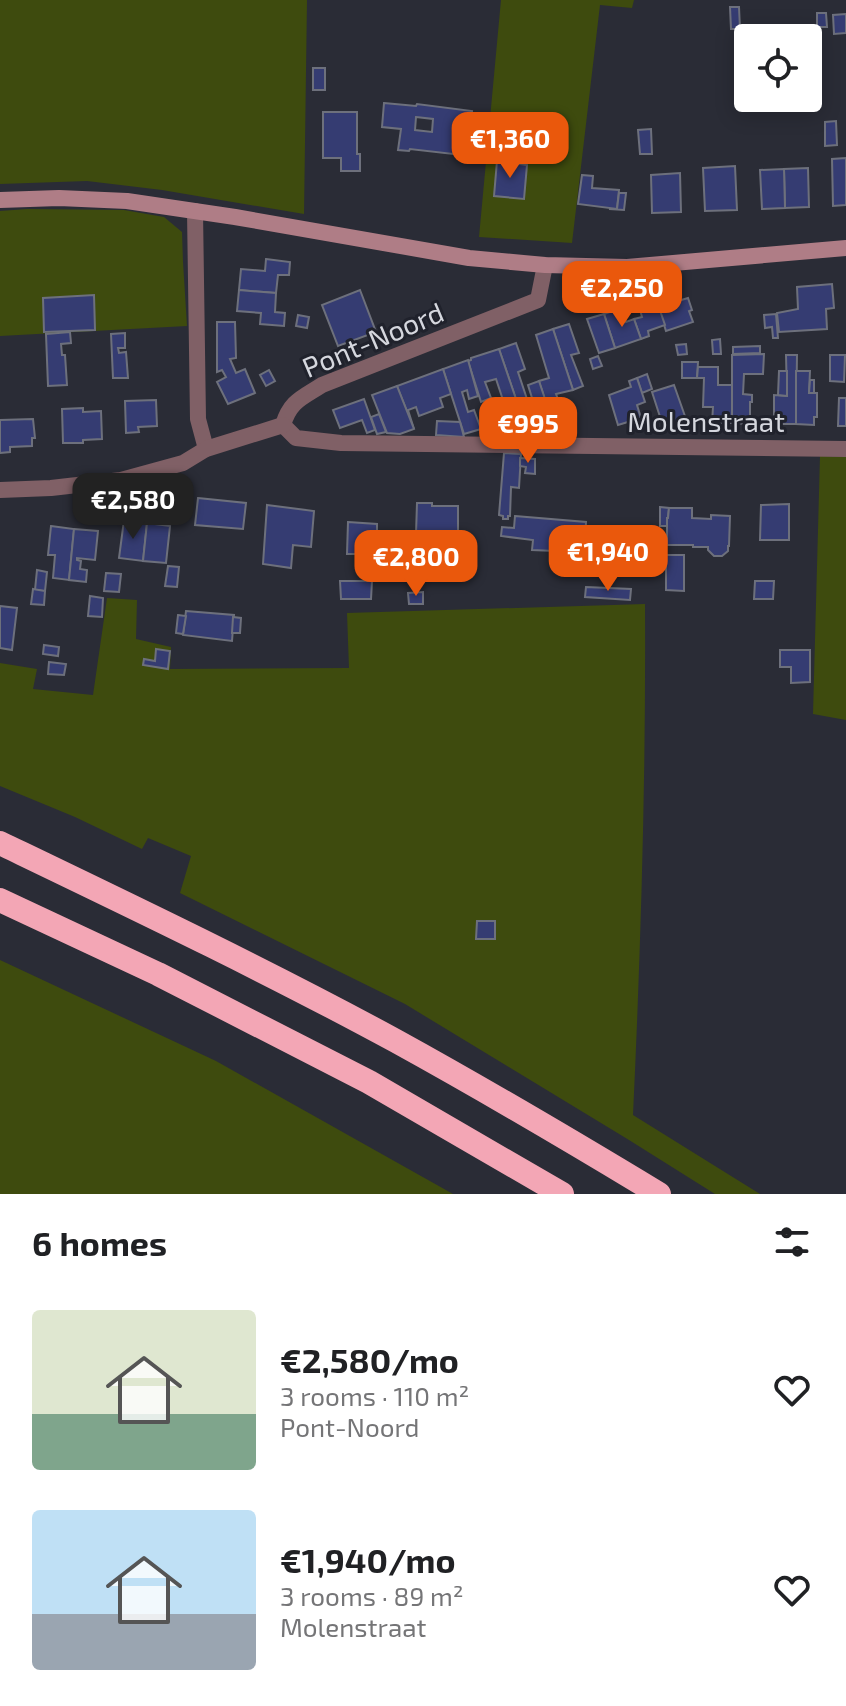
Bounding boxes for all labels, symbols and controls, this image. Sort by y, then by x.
map controls [734,24,822,112]
button: locate [734,24,822,112]
pin: €1,360 [445,112,575,180]
text: €1,360 [470,122,550,153]
pin: €2,250 [557,261,687,329]
text: €2,250 [580,271,664,302]
street label: Pont-Noord [297,294,448,384]
pin: €995 [481,397,575,465]
street label: Molenstraat [627,404,785,438]
text: €995 [497,407,559,438]
pin: €2,580 [68,473,198,541]
text: €2,580 [90,483,176,514]
pin: €1,940 [543,525,673,593]
pin: €2,800 [351,530,481,598]
text: €1,940 [567,535,649,566]
text: €2,800 [372,540,460,571]
icon: filters [770,1220,814,1264]
text: 6 homes [32,1222,167,1263]
text: €2,580/mo [280,1339,459,1380]
icon: home [96,1342,192,1438]
icon: heart [770,1368,814,1412]
text: 3 rooms · 110 m² [280,1380,469,1411]
text: Pont-Noord [280,1411,420,1442]
text: €1,940/mo [280,1539,456,1580]
icon: home [96,1542,192,1638]
icon: heart [770,1568,814,1612]
text: 3 rooms · 89 m² [280,1580,464,1611]
text: Molenstraat [280,1611,426,1642]

